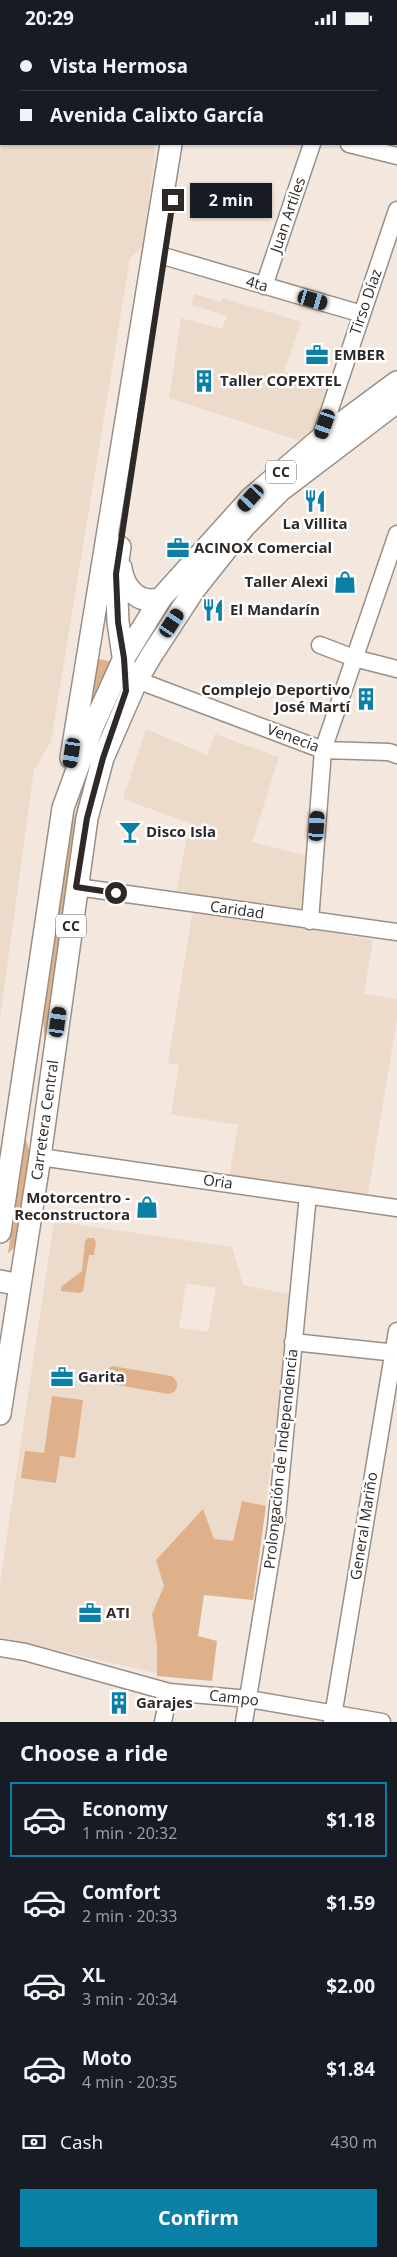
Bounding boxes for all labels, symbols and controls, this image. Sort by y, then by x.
text: 20:29 [25,5,74,31]
text: Vista Hermosa [50,53,188,79]
text: Avenida Calixto García [50,102,264,128]
street label: Juan Artiles [264,174,309,257]
callout: 2 min [190,183,273,217]
route end [162,189,184,211]
text: 2 min [209,189,253,211]
street label: Tirso Díaz [344,266,386,337]
street label: 4ta [244,270,271,296]
car [296,289,329,311]
office icon: EMBER [304,342,330,368]
place label: EMBER [334,344,385,364]
building icon: Taller COPEXTEL [191,368,217,394]
place label: Taller COPEXTEL [220,370,341,390]
car [313,407,336,441]
road number: CC [266,461,296,483]
car [235,482,266,514]
restaurant icon: La Villita [302,488,328,514]
place label: La Villita [282,513,348,533]
office icon: ACINOX Comercial [165,535,191,561]
place label: ACINOX Comercial [194,537,332,557]
shop icon: Taller Alexi [332,569,358,595]
place label: Taller Alexi [244,571,328,591]
restaurant icon: El Mandarín [200,597,226,623]
place label: El Mandarín [230,599,320,619]
car [157,606,186,640]
place label: Complejo Deportivo José Martí [201,679,351,716]
building icon: Complejo Deportivo José Martí [353,686,379,712]
street label: Venecia [264,718,322,756]
car [62,737,81,769]
car [308,811,325,841]
bar icon: Disco Isla [117,819,143,845]
place label: Disco Isla [146,821,216,841]
route start [105,882,127,904]
street label: Caridad [209,895,265,923]
road number: CC [56,914,86,937]
car [48,1006,67,1038]
street label: Carretera Central [26,1058,62,1181]
street label: Oria [202,1169,234,1193]
place label: Motorcentro - Reconstructora [14,1187,130,1224]
shop icon: Motorcentro - Reconstructora [134,1194,160,1220]
street label: Prolongación de Independencia [259,1348,302,1570]
office icon: Garita [49,1364,75,1390]
place label: Garita [78,1366,125,1386]
street label: General Mariño [345,1470,381,1581]
office icon: ATI [77,1600,103,1626]
place label: ATI [106,1602,130,1622]
street label: Campo [208,1684,260,1710]
building icon: Garajes [106,1690,132,1716]
place label: Garajes [136,1692,193,1712]
text: Choose a ride [20,1737,168,1767]
text: Economy [82,1796,168,1822]
icon: car [22,1797,67,1842]
text: $1.18 [326,1807,375,1833]
text: 1 min · 20:32 [82,1822,177,1844]
text: Comfort [82,1879,161,1905]
icon: car [22,1880,67,1925]
text: $1.59 [326,1890,375,1916]
text: 2 min · 20:33 [82,1905,177,1927]
text: XL [82,1962,105,1988]
icon: car [22,1963,67,2008]
text: $2.00 [326,1973,375,1999]
text: 3 min · 20:34 [82,1988,177,2010]
text: Moto [82,2045,132,2071]
icon: car [22,2046,67,2091]
text: $1.84 [326,2056,375,2082]
text: 4 min · 20:35 [82,2071,177,2093]
icon: cash [20,2128,48,2156]
text: Cash [60,2129,103,2155]
text: 430 m [331,2131,377,2153]
button: Confirm [20,2189,377,2247]

